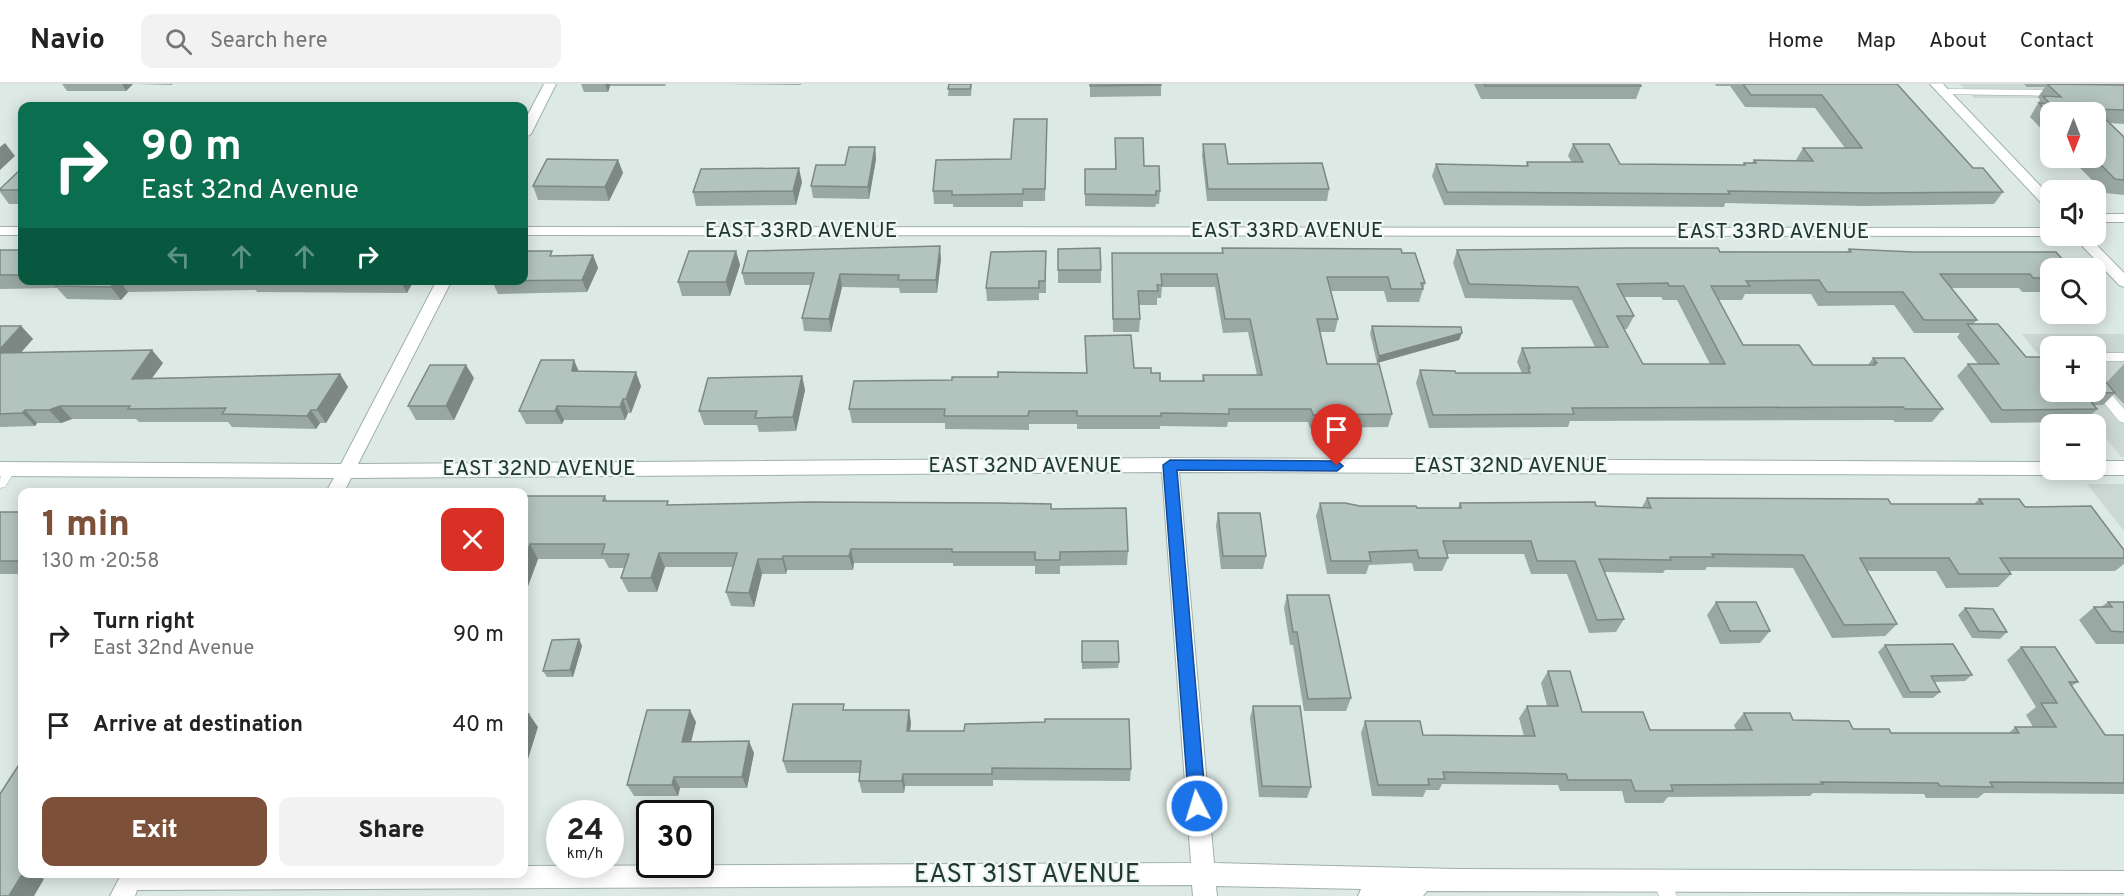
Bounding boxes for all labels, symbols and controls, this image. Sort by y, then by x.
search box [141,14,561,68]
text: Navio [30,23,105,59]
icon: search [162,25,195,58]
text: Search here [210,28,327,55]
text: Home [1768,28,1824,55]
text: Map [1857,28,1896,55]
text: About [1929,28,1987,55]
text: Contact [2020,28,2094,55]
north arrow [2040,102,2106,168]
map controls [2040,102,2106,480]
text: 90 m [141,122,242,175]
icon: right [42,126,120,204]
text: East 32nd Avenue [141,174,359,208]
button: sound [2040,180,2106,246]
street label: EAST 33RD AVENUE [705,218,897,245]
street label: EAST 33RD AVENUE [1191,218,1383,245]
street label: EAST 33RD AVENUE [1677,219,1869,246]
icon: left [162,240,195,273]
icon: ahead [225,240,258,273]
icon: ahead [288,240,321,273]
icon: right [351,240,384,273]
button: search [2040,258,2106,324]
button: + [2040,336,2106,402]
pin [1311,404,1362,466]
icon: arrive [1320,413,1353,446]
button: − [2040,414,2106,480]
street label: EAST 32ND AVENUE [928,453,1122,480]
street label: EAST 32ND AVENUE [1414,453,1608,480]
street label: EAST 32ND AVENUE [442,456,636,483]
text: 1 min [42,503,130,549]
button: close [441,508,504,571]
text: 130 m · 20:58 [42,549,159,575]
text: Turn right [93,609,195,636]
icon: right [42,619,75,652]
text: 90 m [453,622,504,649]
text: East 32nd Avenue [93,636,254,662]
icon: arrive [42,709,75,742]
text: Arrive at destination [93,712,303,739]
text: 40 m [452,712,504,739]
position arrow [1165,774,1229,838]
button: Exit [42,797,267,866]
button: Share [279,797,504,866]
speed limit sign: 30 [636,800,714,878]
text: 24 [566,813,604,850]
text: km/h [567,845,603,864]
street label: EAST 31ST AVENUE [914,859,1140,892]

